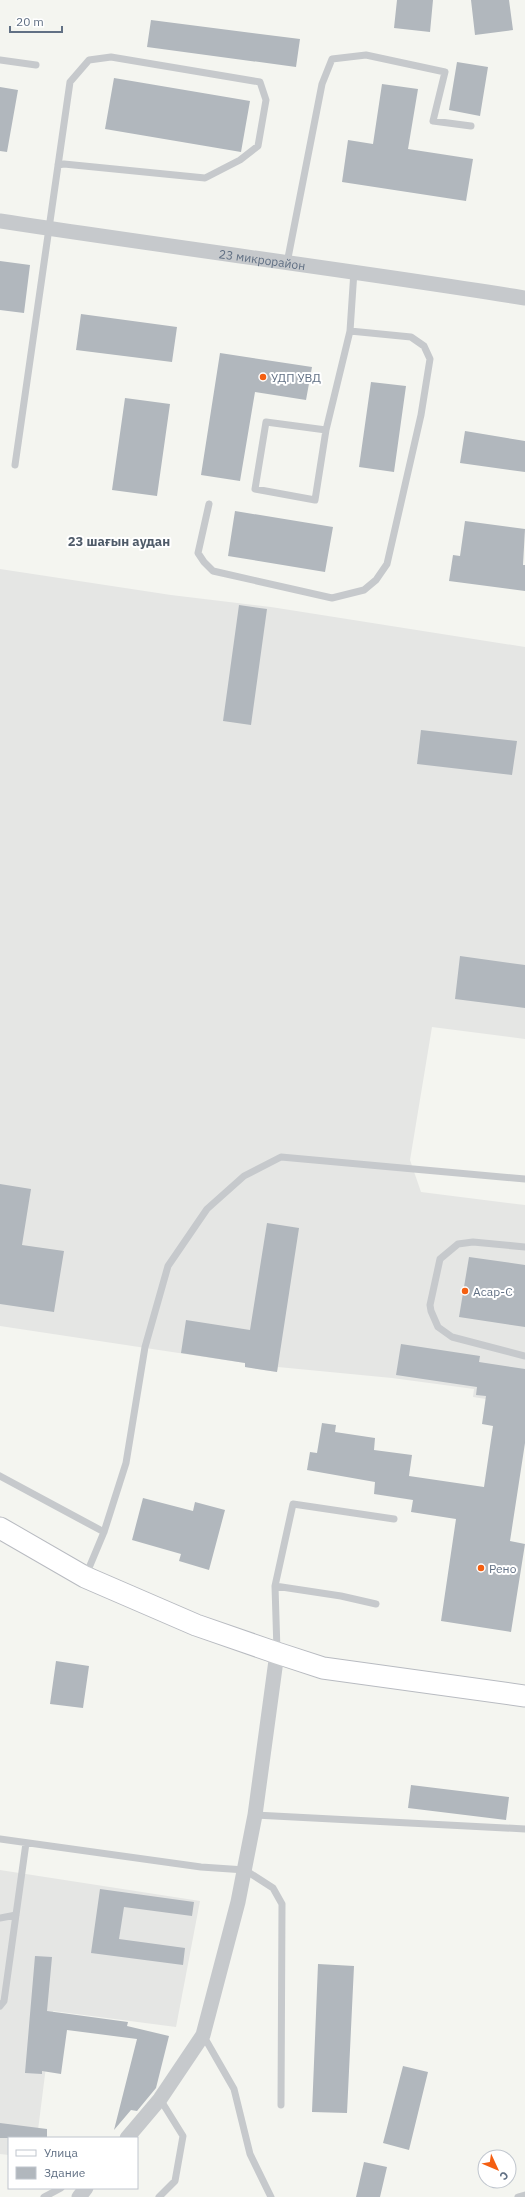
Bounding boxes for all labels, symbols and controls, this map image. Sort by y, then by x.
scale bar [10,8,62,34]
text: 20 m [16,14,44,29]
street label: 23 микрорайон [218,246,306,273]
place label: УДП УВД [271,370,321,385]
marker: УДП УВД [258,372,268,382]
district label: 23 шағын аудан [68,533,170,550]
place label: Асар-С [473,1284,513,1299]
marker: Асар-С [460,1286,470,1296]
place label: Рено [489,1561,517,1576]
marker: Рено [476,1563,486,1573]
legend [8,2137,138,2189]
text: Улица [44,2145,78,2160]
north arrow [477,2149,517,2189]
text: Здание [44,2165,86,2180]
text: С [497,2169,512,2183]

